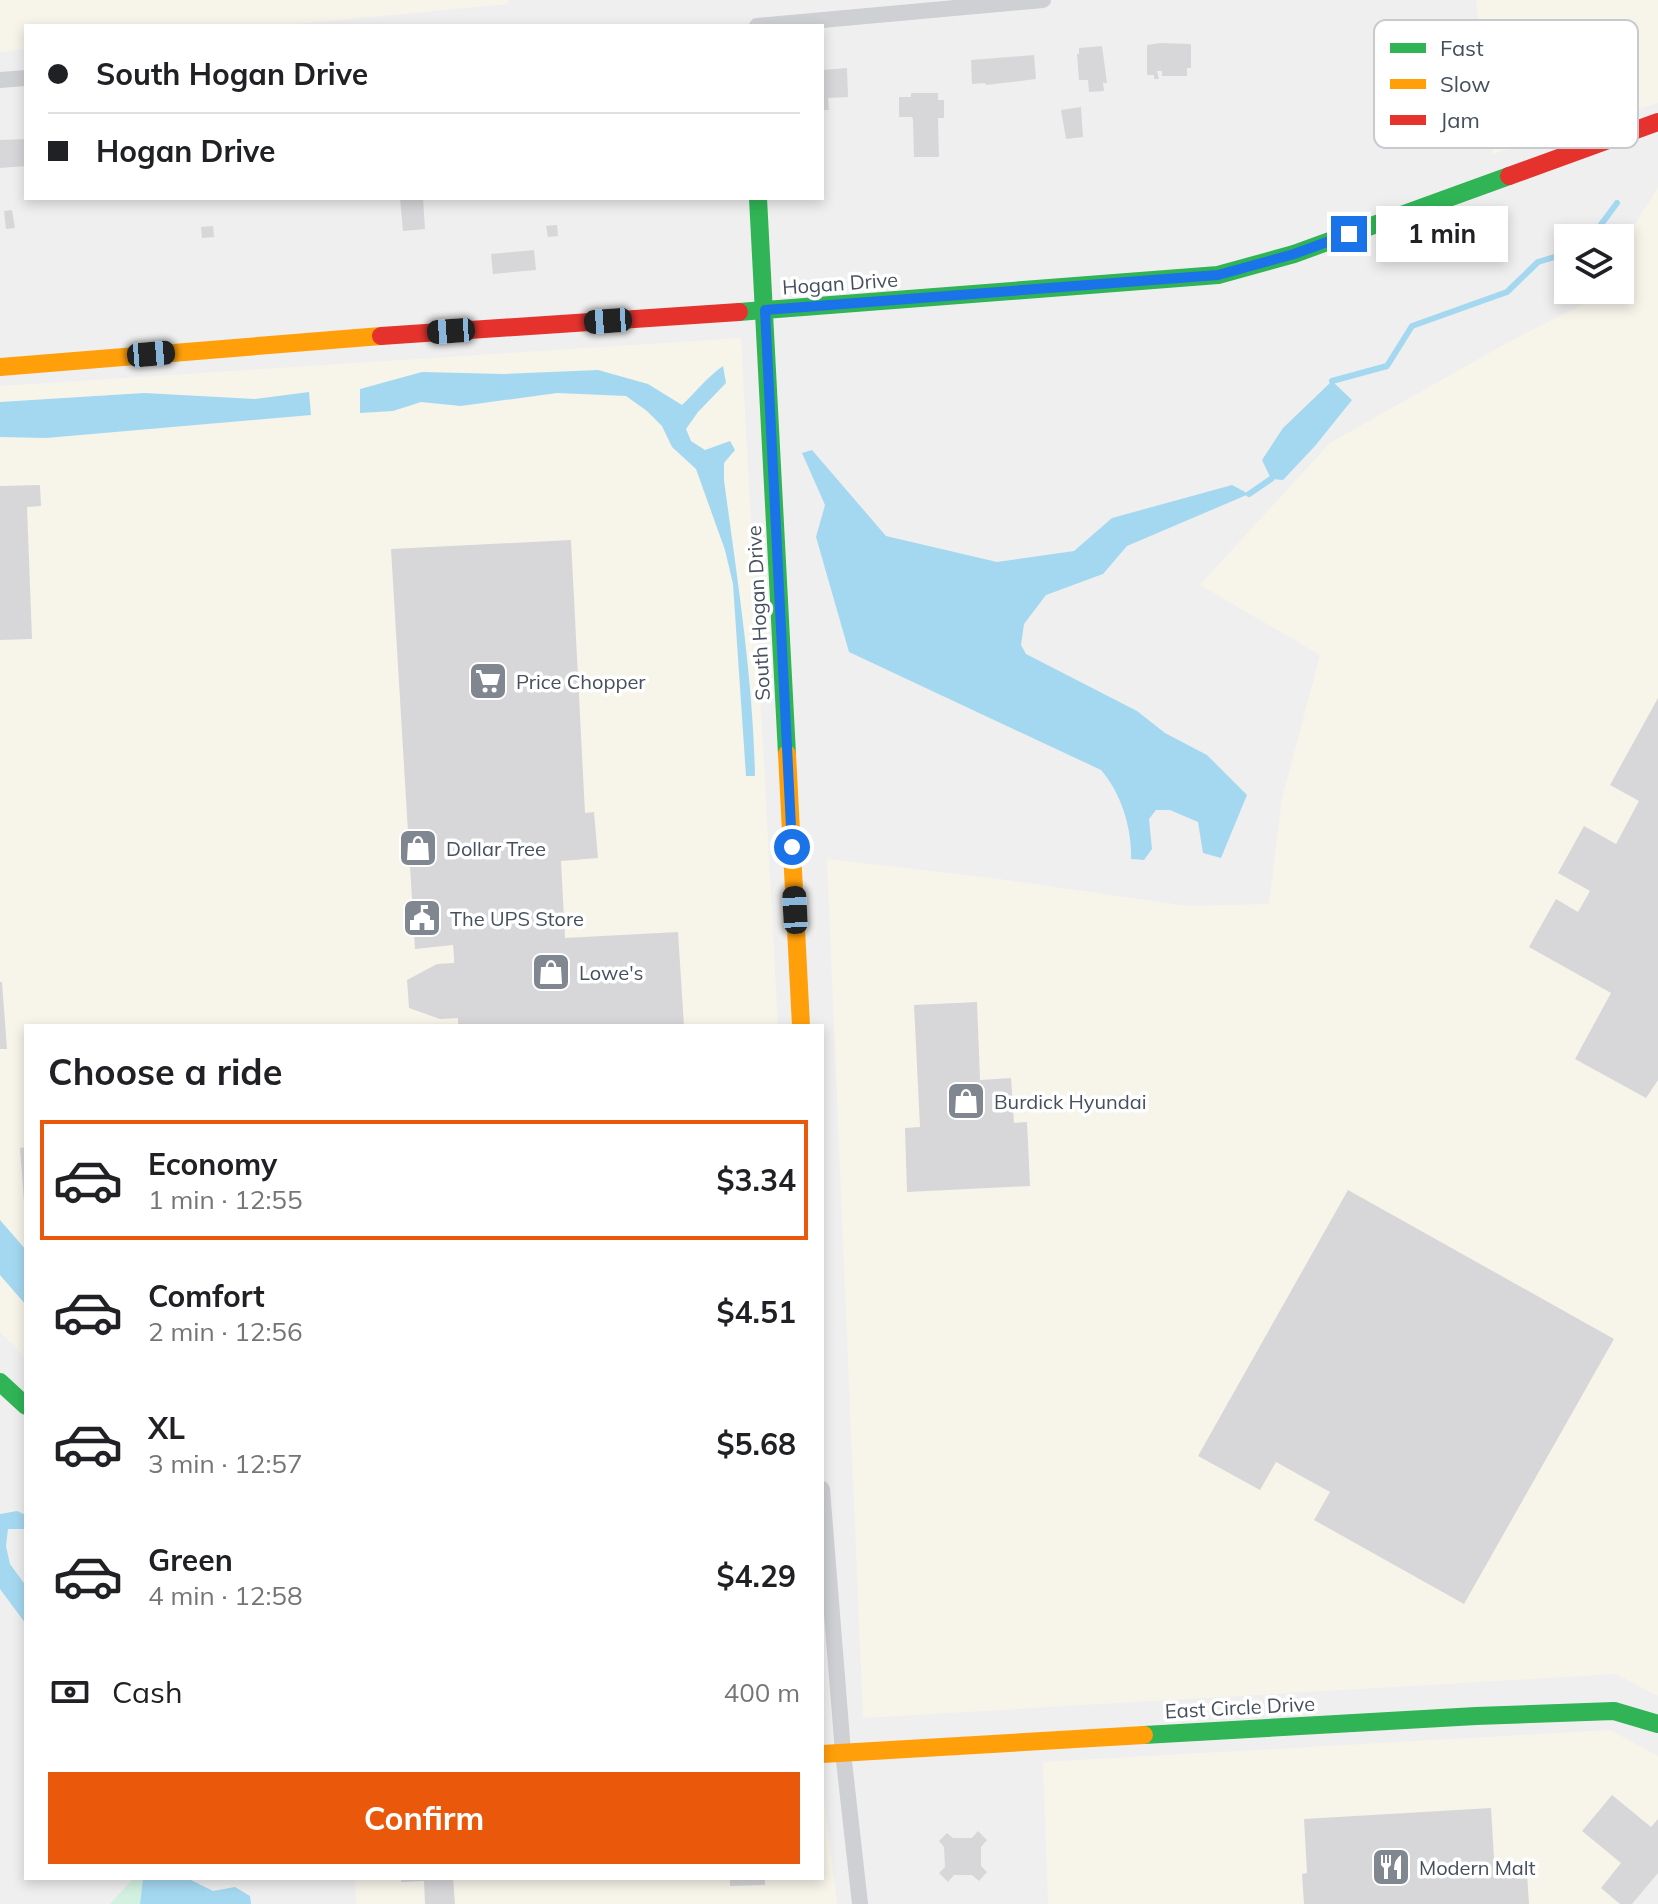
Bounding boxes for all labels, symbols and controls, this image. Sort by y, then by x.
legend [1374,20,1638,148]
text: Fast [1440,34,1484,62]
text: South Hogan Drive [96,55,368,93]
text: Slow [1440,70,1490,98]
text: Jam [1440,106,1480,134]
text: Hogan Drive [96,132,276,170]
callout: 1 min [1377,206,1509,262]
route end [1331,216,1367,252]
text: 1 min [1408,217,1476,250]
map controls [1554,224,1634,304]
button: layers [1554,224,1634,304]
street label: Hogan Drive [781,266,899,300]
car [583,307,633,335]
car [426,317,476,345]
car [126,340,176,368]
street label: South Hogan Drive [741,525,775,701]
supermarket icon: Price Chopper [467,660,509,702]
place label: Price Chopper [516,669,646,694]
shop icon: Dollar Tree [397,827,439,869]
route start [774,829,810,865]
place label: Dollar Tree [446,836,546,861]
car [782,885,808,935]
public building icon: The UPS Store [401,897,443,939]
place label: The UPS Store [450,906,584,931]
shop icon: Lowe's [530,951,572,993]
place label: Lowe's [579,960,644,985]
text: Choose a ride [48,1049,282,1094]
shop icon: Burdick Hyundai [945,1080,987,1122]
place label: Burdick Hyundai [994,1089,1146,1114]
icon: car [52,1144,124,1216]
text: Economy [148,1145,277,1183]
text: $3.34 [717,1161,796,1199]
text: 1 min · 12:55 [148,1183,303,1216]
icon: car [52,1276,124,1348]
text: Comfort [148,1277,265,1315]
text: $4.51 [717,1293,796,1331]
text: 2 min · 12:56 [148,1315,303,1348]
icon: car [52,1408,124,1480]
text: XL [148,1409,185,1447]
text: $5.68 [717,1425,796,1463]
text: 3 min · 12:57 [148,1447,303,1480]
icon: car [52,1540,124,1612]
text: Green [148,1541,233,1579]
text: $4.29 [717,1557,796,1595]
text: 4 min · 12:58 [148,1579,303,1612]
icon: cash [48,1670,92,1714]
text: Cash [112,1673,183,1711]
text: 400 m [724,1676,800,1709]
street label: East Circle Drive [1164,1691,1316,1723]
button: Confirm [48,1772,800,1864]
restaurant icon: Modern Malt [1370,1846,1412,1888]
place label: Modern Malt [1419,1855,1536,1880]

